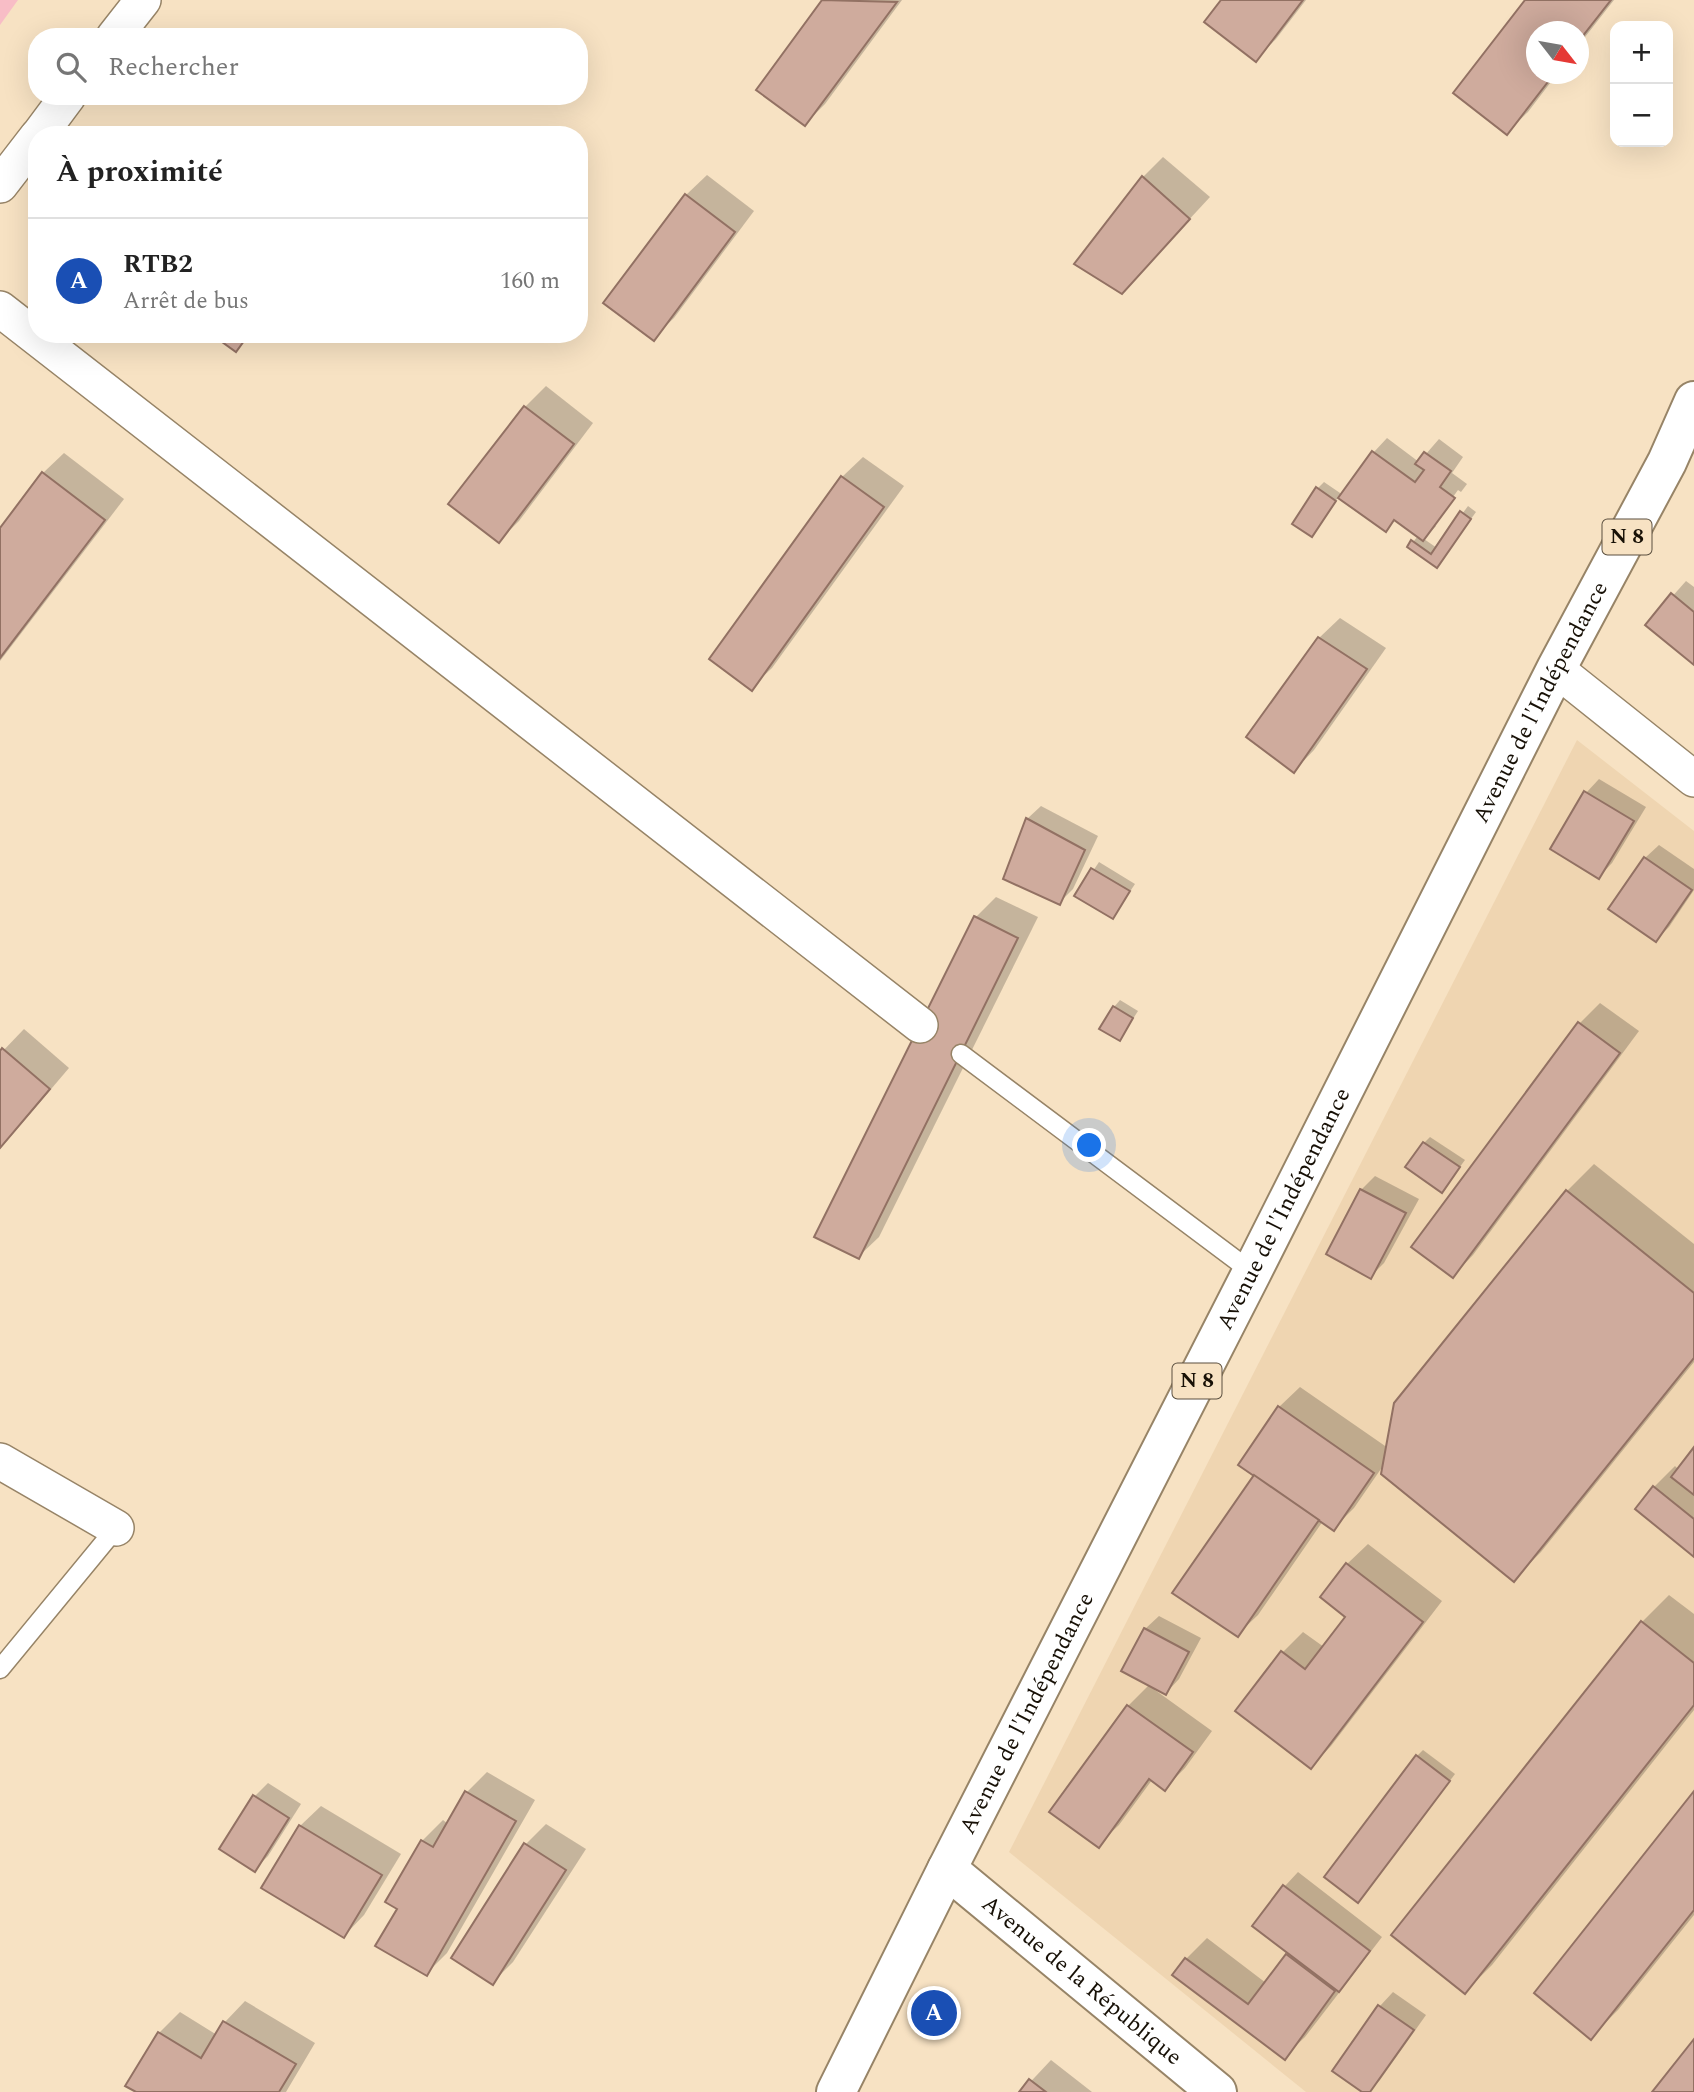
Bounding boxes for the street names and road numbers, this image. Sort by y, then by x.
road number: N 8 [1602,520,1652,554]
street label: Avenue de l'Indépendance [1464,575,1617,829]
street label: Avenue de l'Indépendance [1208,1082,1360,1336]
road number: N 8 [1172,1364,1222,1398]
street label: Avenue de l'Indépendance [950,1586,1103,1840]
street label: Avenue de la République [974,1887,1190,2074]

